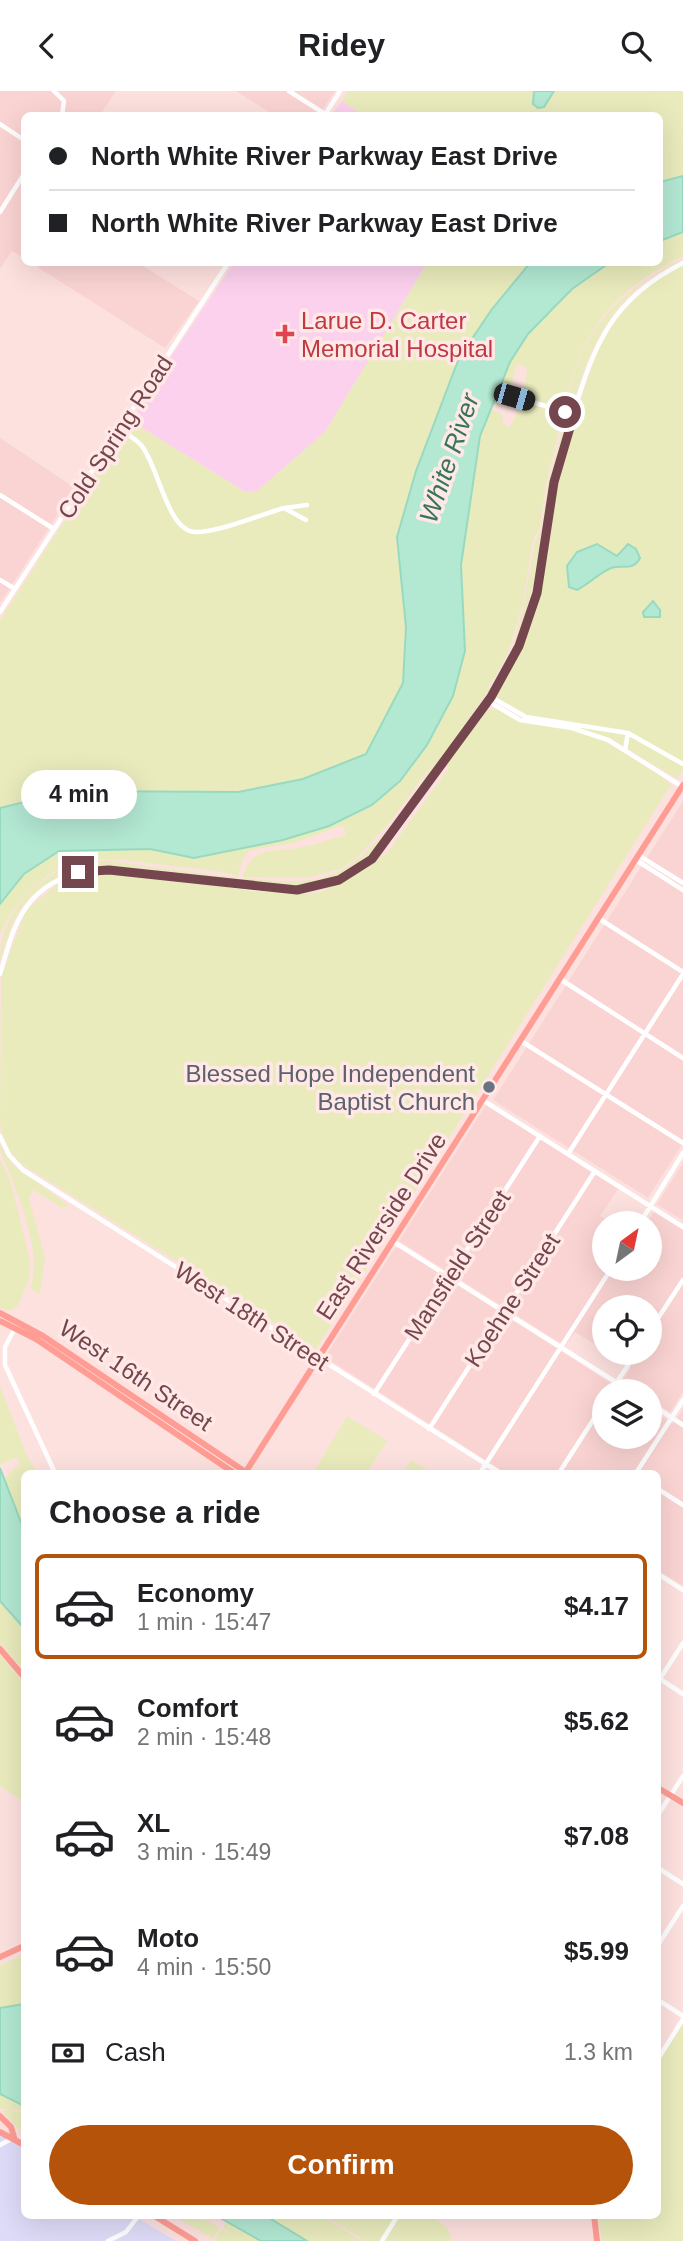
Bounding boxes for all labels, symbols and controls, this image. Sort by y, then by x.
icon: back [28,27,66,65]
text: Ridey [298,27,385,63]
icon: search [617,27,655,65]
text: North White River Parkway East Drive [91,141,558,171]
text: North White River Parkway East Drive [91,208,558,238]
place label: Larue D. Carter Memorial Hospital [301,307,493,362]
marker: Larue D. Carter Memorial Hospital [275,324,295,344]
street label: Cold Spring Road [52,350,178,524]
car [491,381,538,413]
water label: White River [413,388,485,526]
route start [549,396,581,428]
callout: 4 min [20,771,136,819]
text: 4 min [49,781,109,807]
route end [62,856,94,888]
place label: Blessed Hope Independent Baptist Church [185,1060,475,1115]
marker: Blessed Hope Independent Baptist Church [481,1079,497,1095]
street label: East Riverside Drive [310,1127,452,1325]
street label: Mansfield Street [398,1185,516,1345]
north arrow [592,1211,662,1281]
map controls [592,1211,662,1449]
street label: Koehne Street [459,1228,565,1372]
street label: West 18th Street [170,1256,334,1376]
button: locate [592,1295,662,1365]
street label: West 16th Street [55,1314,218,1436]
button: layers [592,1379,662,1449]
text: Choose a ride [49,1494,261,1530]
icon: car [53,1575,116,1638]
text: Economy [137,1578,254,1608]
text: $4.17 [564,1591,629,1621]
text: 1 min · 15:47 [137,1609,271,1635]
icon: car [53,1690,116,1753]
text: Comfort [137,1693,238,1723]
text: $5.62 [564,1706,629,1736]
text: 2 min · 15:48 [137,1724,271,1750]
icon: car [53,1805,116,1868]
text: XL [137,1808,170,1838]
text: $7.08 [564,1821,629,1851]
text: 3 min · 15:49 [137,1839,271,1865]
icon: car [53,1920,116,1983]
text: Moto [137,1923,199,1953]
text: $5.99 [564,1936,629,1966]
text: 4 min · 15:50 [137,1954,271,1980]
icon: cash [49,2034,87,2072]
text: Cash [105,2037,166,2067]
text: 1.3 km [564,2039,633,2065]
button: Confirm [49,2125,633,2205]

